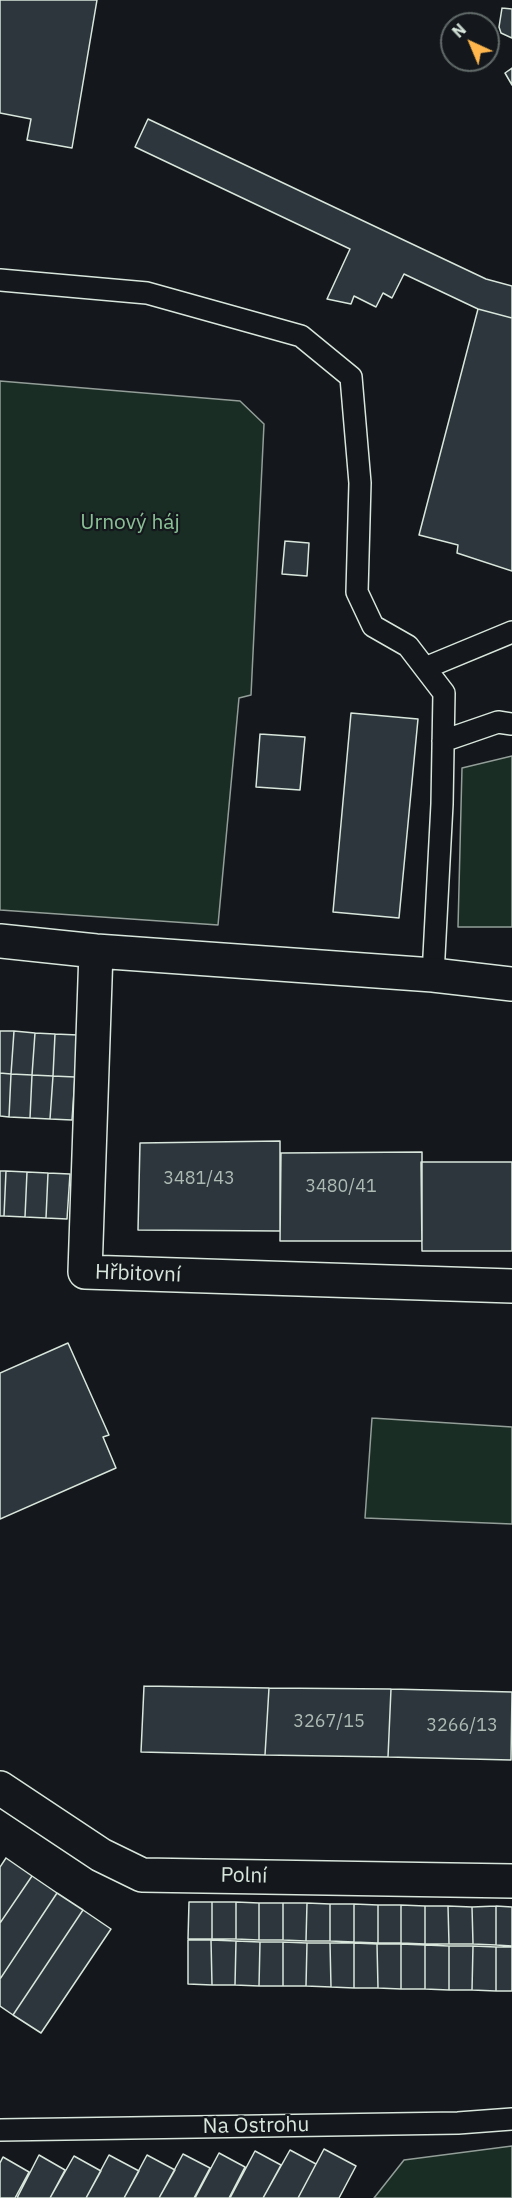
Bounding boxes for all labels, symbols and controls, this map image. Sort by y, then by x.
north arrow [440,12,500,72]
text: N [448,19,470,42]
park label: Urnový háj [80,510,180,536]
house number: 3481/43 [163,1168,235,1190]
house number: 3480/41 [305,1176,377,1198]
street label: Hřbitovní [94,1260,182,1288]
house number: 3267/15 [293,1711,365,1733]
house number: 3266/13 [426,1715,498,1737]
street label: Polní [220,1863,268,1889]
street label: Na Ostrohu [203,2112,309,2140]

